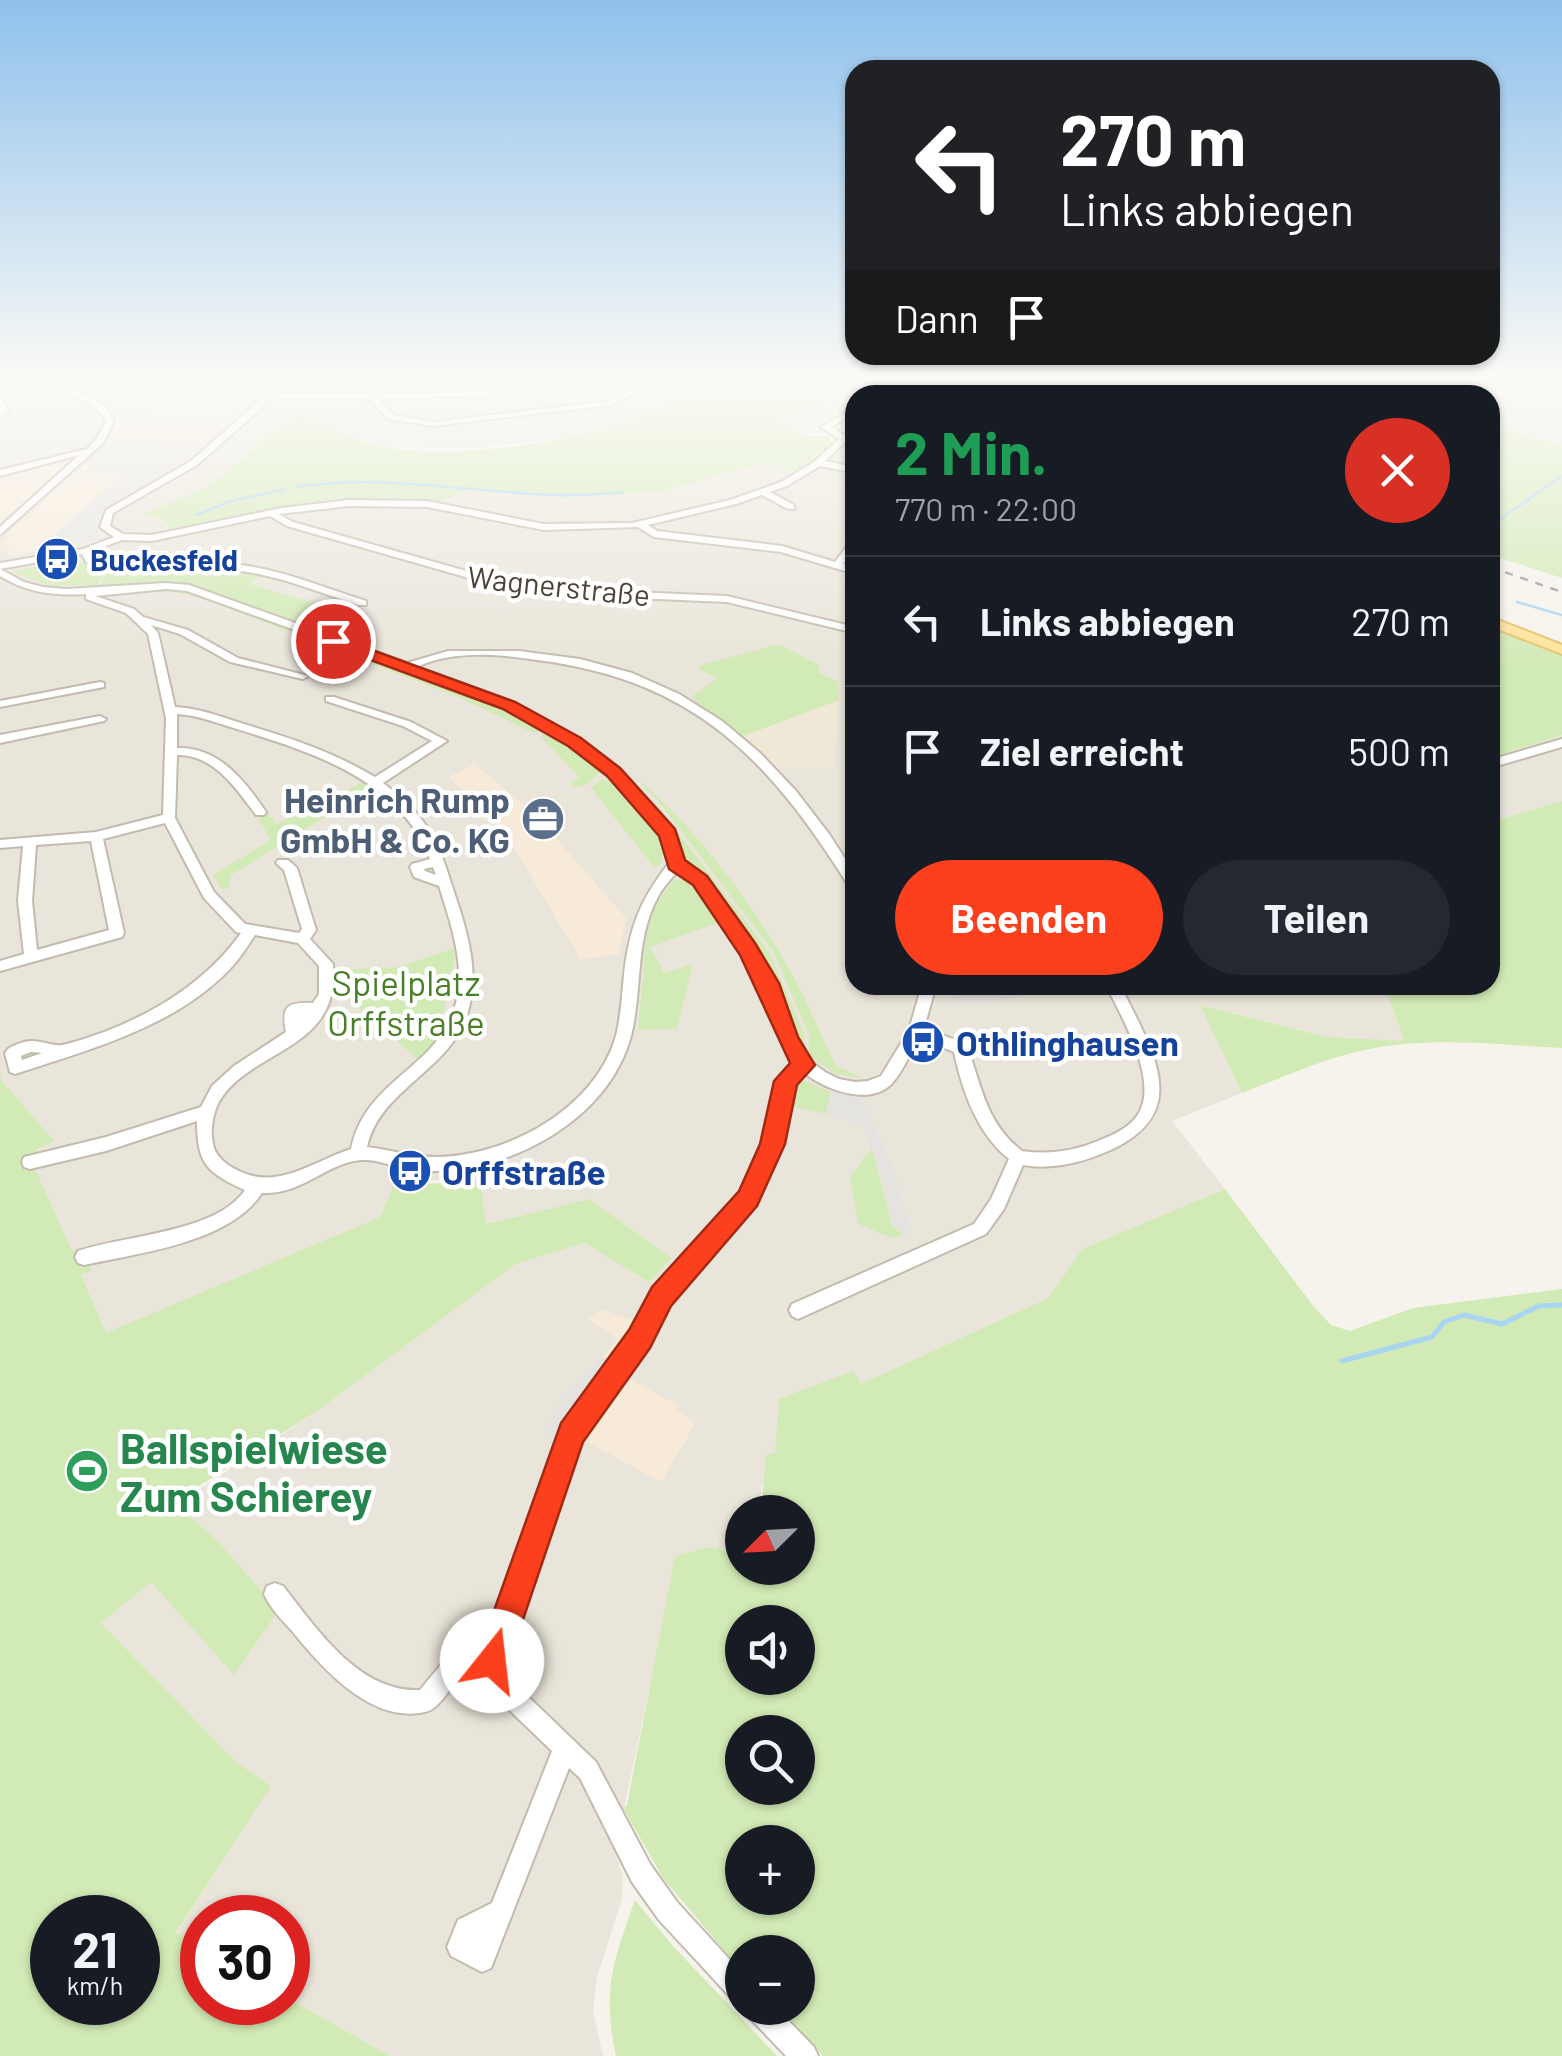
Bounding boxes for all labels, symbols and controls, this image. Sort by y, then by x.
text: 270 m [1060,96,1246,180]
icon: left [895,100,1025,230]
text: Links abbiegen [1060,181,1354,235]
icon: arrive [999,290,1054,345]
text: Dann [895,295,979,341]
text: 2 Min. [895,415,1047,487]
button: close [1345,418,1450,523]
text: 770 m · 22:00 [895,489,1077,527]
bus stop icon: Buckesfeld [34,536,80,582]
place label: Buckesfeld [90,541,238,577]
street label: Wagnerstraße [466,558,652,612]
icon: left [895,594,950,649]
text: Links abbiegen [980,598,1235,644]
text: 270 m [1351,598,1450,644]
pin [291,599,376,684]
icon: arrive [306,614,361,669]
icon: arrive [895,724,950,779]
text: Ziel erreicht [980,728,1184,774]
text: 500 m [1349,728,1450,774]
place label: Heinrich Rump GmbH & Co. KG [280,778,510,860]
office icon: Heinrich Rump GmbH & Co. KG [520,796,566,842]
button: Beenden [895,860,1163,975]
button: Teilen [1183,860,1450,975]
park label: Spielplatz Orffstraße [327,961,485,1043]
bus stop icon: Othlinghausen [900,1019,946,1065]
place label: Othlinghausen [956,1021,1179,1063]
bus stop icon: Orffstraße [387,1148,433,1194]
place label: Orffstraße [442,1150,606,1192]
place label: Ballspielwiese Zum Schierey [120,1422,388,1521]
sports icon: Ballspielwiese Zum Schierey [64,1448,110,1494]
north arrow [725,1495,815,1585]
map controls [725,1495,815,2025]
button: sound [725,1605,815,1695]
position arrow [440,1609,544,1713]
button: search [725,1715,815,1805]
button: + [725,1825,815,1915]
speed limit sign: 30 [180,1895,310,2025]
text: 21 [72,1918,118,1978]
button: − [725,1935,815,2025]
text: km/h [67,1970,123,2000]

